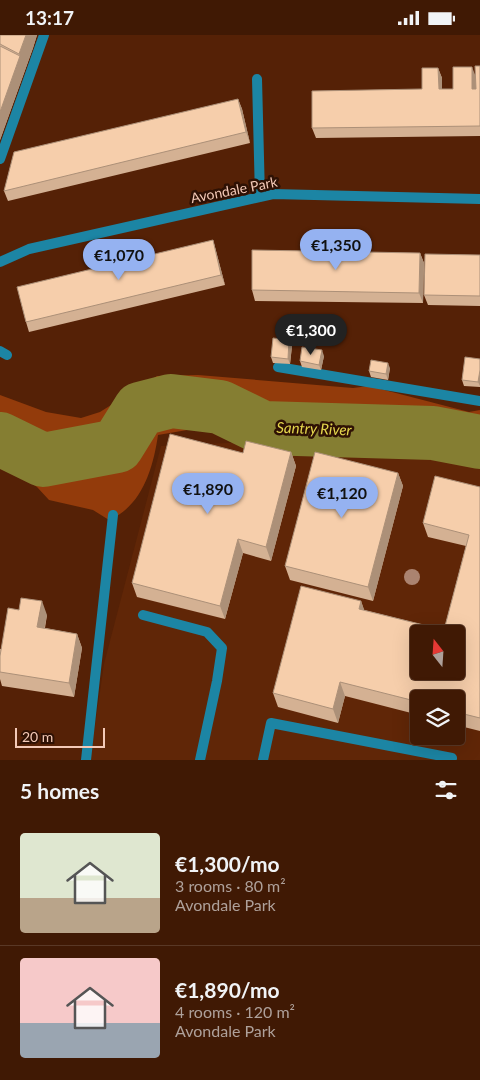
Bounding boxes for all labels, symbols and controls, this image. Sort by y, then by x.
text: 13:17 [25,6,74,29]
street label: Avondale Park [189,173,280,206]
pin: €1,350 [295,229,377,271]
text: €1,350 [311,235,361,254]
pin: €1,070 [78,239,160,281]
text: €1,070 [94,245,144,264]
pin: €1,300 [270,313,352,356]
text: €1,300 [286,320,336,339]
water label: Santry River [276,418,353,438]
pin: €1,890 [167,473,249,515]
pin: €1,120 [301,477,383,519]
text: €1,890 [183,479,233,498]
text: €1,120 [317,483,367,502]
north arrow [410,625,465,680]
map controls [410,625,465,745]
button: layers [410,690,465,745]
scale bar [15,725,105,748]
text: 20 m [22,728,53,745]
icon: filters [432,776,460,804]
text: 5 homes [20,778,99,803]
text: €1,300/mo [175,851,280,876]
icon: home [60,853,120,913]
text: 3 rooms · 80 m² [175,876,286,895]
text: Avondale Park [175,895,276,914]
text: €1,890/mo [175,977,280,1002]
icon: home [60,978,120,1038]
text: 4 rooms · 120 m² [175,1002,295,1021]
text: Avondale Park [175,1021,276,1040]

